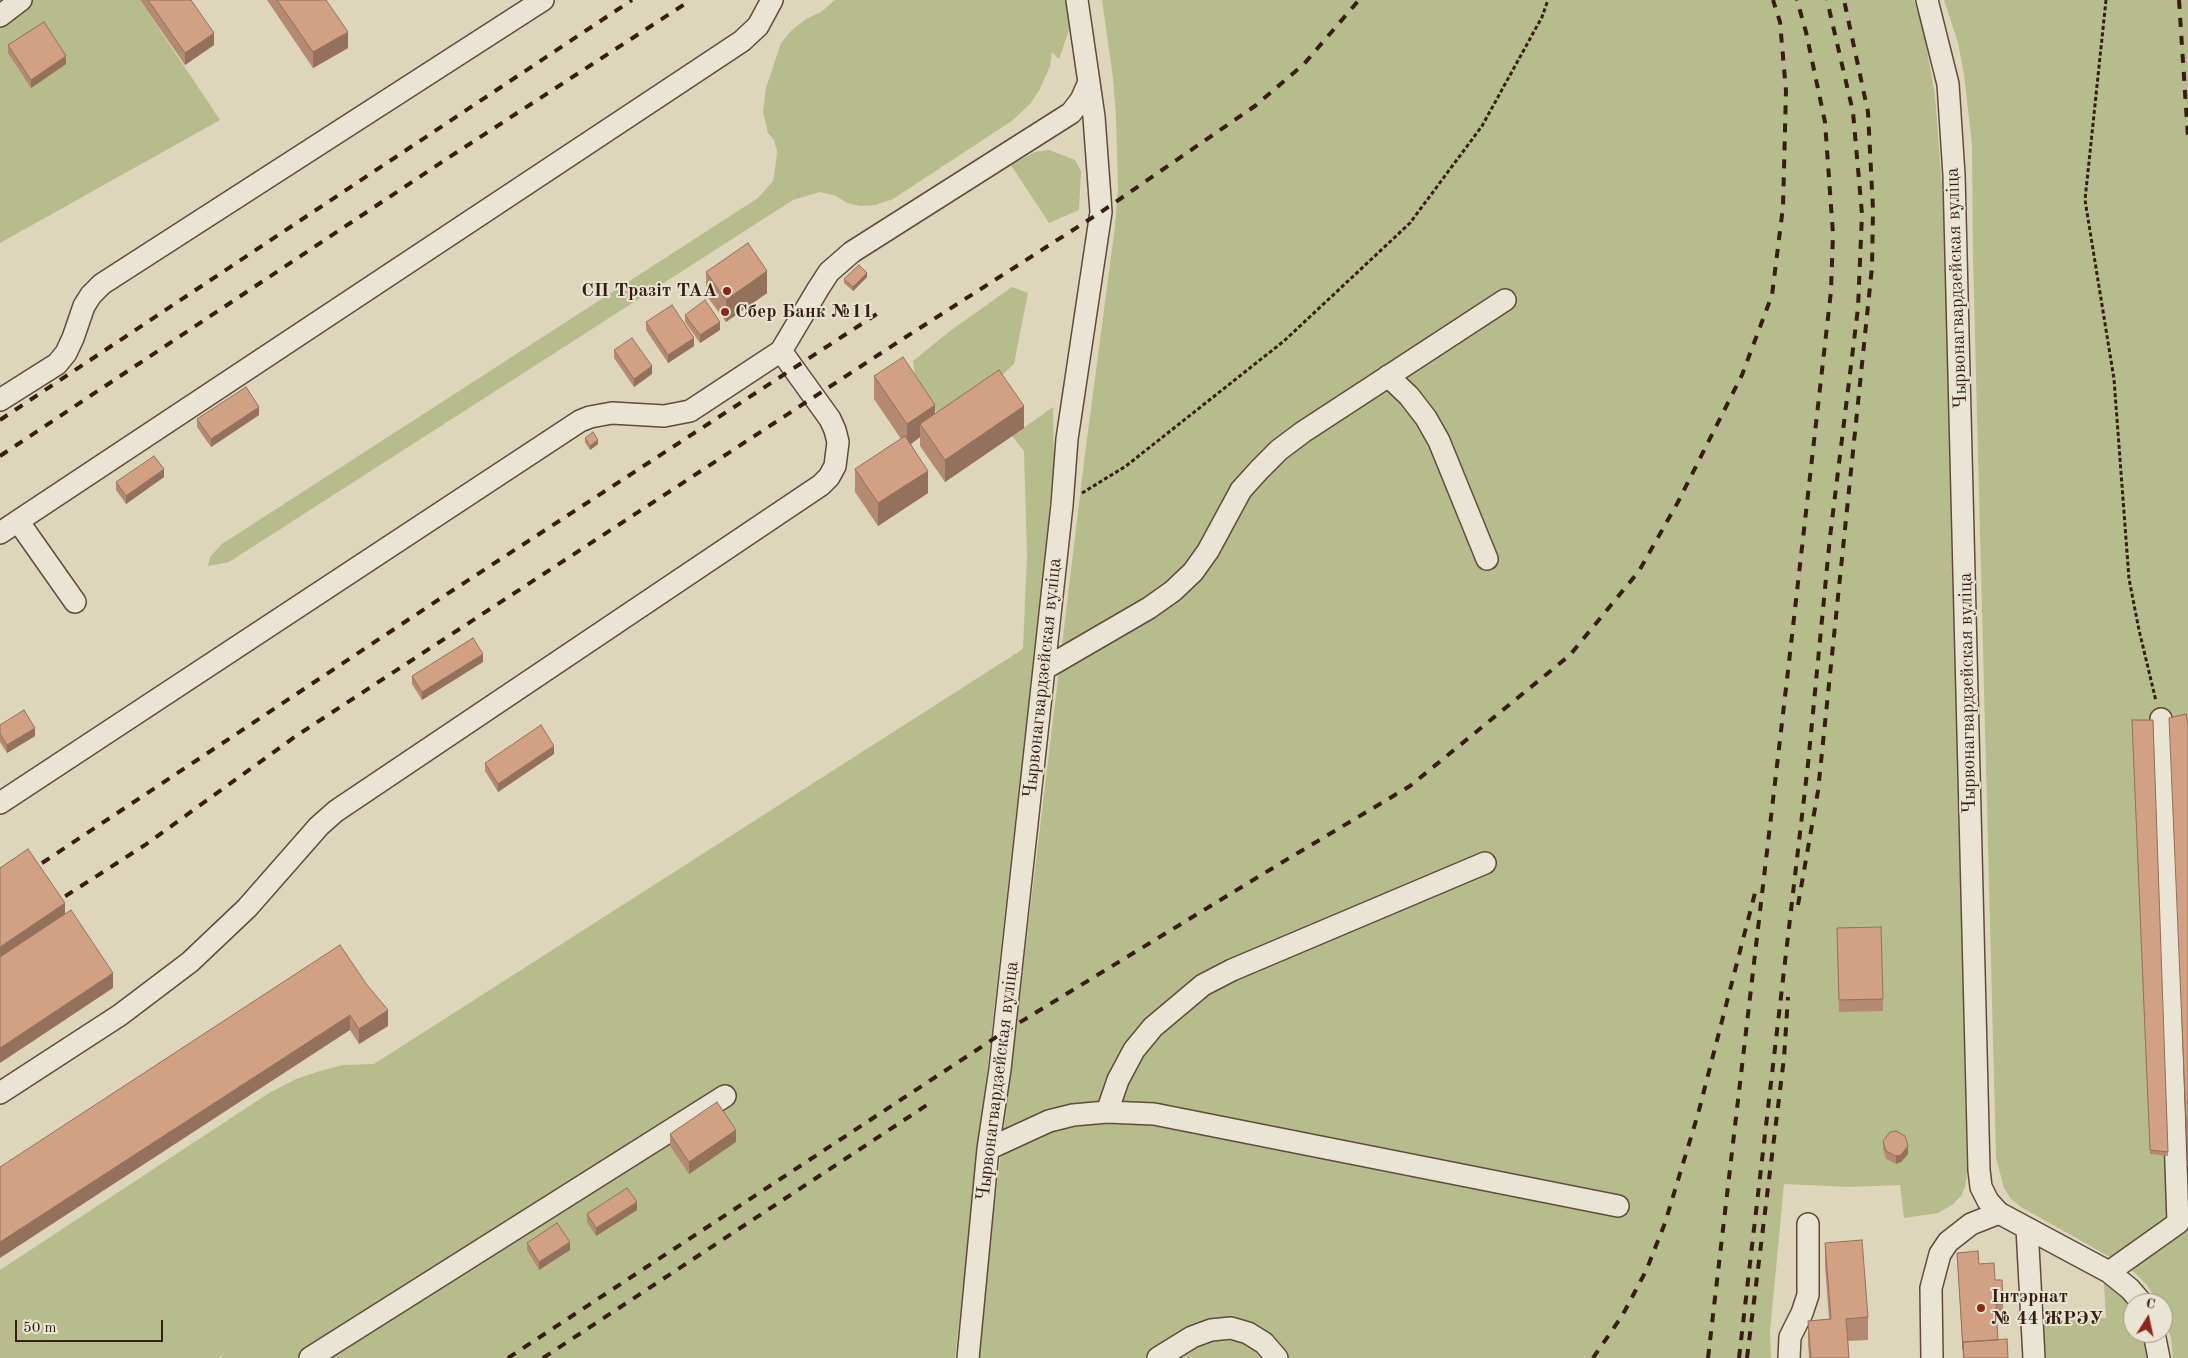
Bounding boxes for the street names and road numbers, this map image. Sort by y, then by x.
street label: Чырвонагвардзейская вуліца [1941,167,1973,409]
street label: Чырвонагвардзейская вуліца [1019,557,1067,799]
street label: Чырвонагвардзейская вуліца [1954,572,1982,814]
street label: Чырвонагвардзейская вуліца [972,960,1024,1202]

